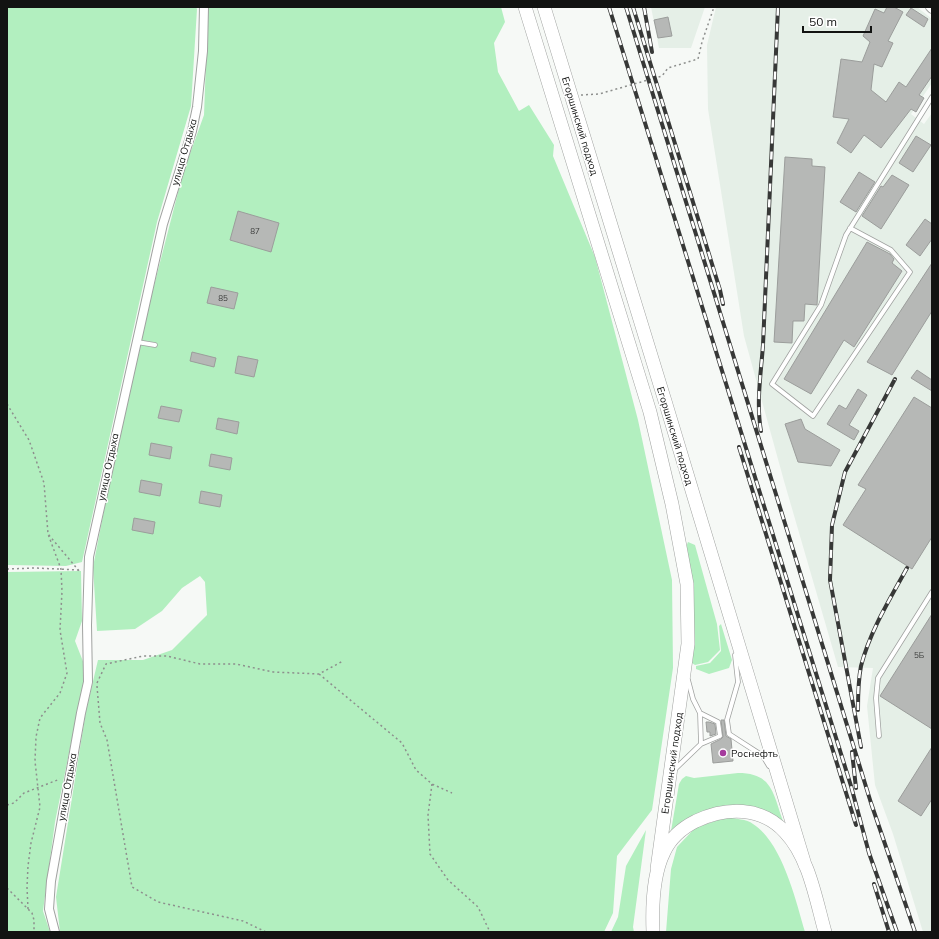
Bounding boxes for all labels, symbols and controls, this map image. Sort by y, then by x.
scale bar [803,8,871,34]
text: 50 m [809,14,837,29]
street label: Егоршинский подход [559,75,601,177]
street label: улица Отдыха [168,117,200,187]
house number: 87 [250,226,260,236]
house number: 85 [218,293,228,303]
street label: Егоршинский подход [654,385,696,487]
street label: улица Отдыха [94,432,122,502]
house number: 5Б [914,650,925,660]
street label: Егоршинский подход [658,711,686,815]
place label: Роснефть [731,747,778,760]
marker: Роснефть [718,748,728,758]
street label: улица Отдыха [55,752,79,822]

